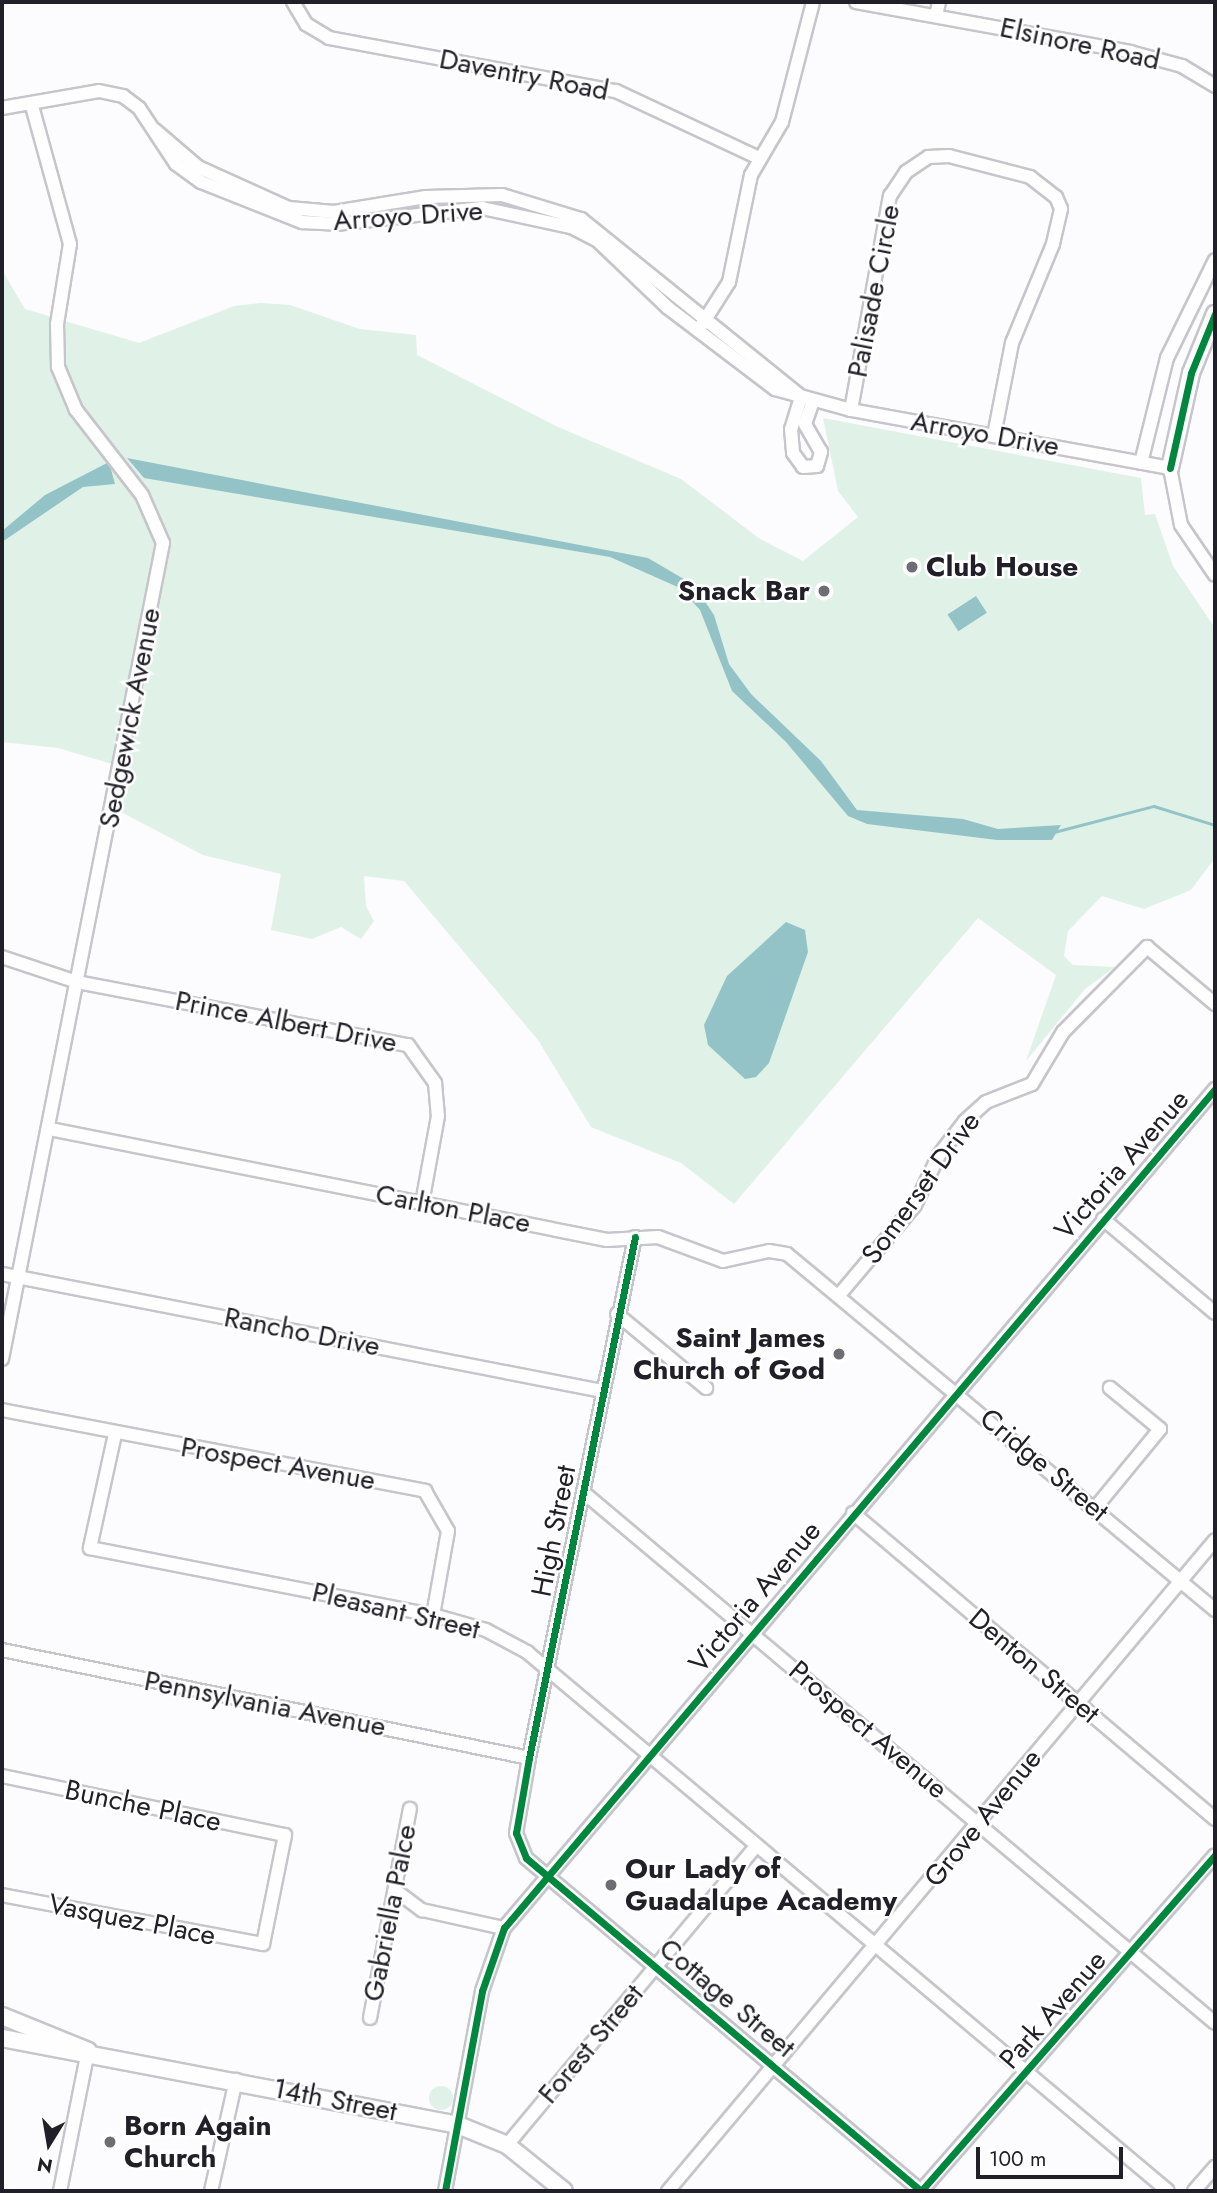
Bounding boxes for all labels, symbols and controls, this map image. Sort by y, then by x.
street label: Elsinore Road [997,11,1163,77]
street label: Daventry Road [437,42,611,108]
street label: Arroyo Drive [332,194,484,238]
street label: Palisade Circle [841,202,907,380]
street label: Arroyo Drive [908,404,1062,464]
place label: Club House [926,550,1078,584]
marker: Club House [904,559,920,575]
place label: Snack Bar [678,574,810,608]
marker: Snack Bar [816,583,832,599]
street label: Sedgewick Avenue [92,605,168,831]
street label: Prince Albert Drive [172,984,400,1060]
street label: Victoria Avenue [1048,1083,1196,1247]
street label: Somerset Drive [855,1105,987,1271]
street label: Carlton Place [373,1178,533,1240]
street label: Rancho Drive [221,1300,383,1364]
place label: Saint James Church of God [633,1321,825,1387]
marker: Saint James Church of God [831,1346,847,1362]
street label: Cridge Street [973,1401,1115,1529]
street label: Prospect Avenue [178,1430,378,1498]
street label: High Street [525,1462,583,1600]
street label: Victoria Avenue [682,1515,828,1679]
street label: Pleasant Street [309,1575,483,1647]
street label: Denton Street [962,1602,1106,1730]
street label: Prospect Avenue [782,1654,954,1806]
street label: Pennsylvania Avenue [142,1664,388,1744]
street label: Grove Avenue [917,1742,1049,1894]
street label: Bunche Place [62,1773,224,1839]
street label: Gabriella Palce [356,1822,424,2004]
place label: Our Lady of Guadalupe Academy [625,1852,897,1918]
marker: Our Lady of Guadalupe Academy [603,1877,619,1893]
street label: Vasquez Place [46,1887,218,1953]
street label: Cottage Street [652,1931,802,2065]
street label: Park Avenue [993,1944,1113,2076]
street label: Forest Street [531,1978,651,2110]
street label: 14th Street [270,2072,400,2128]
north arrow [14,2109,84,2179]
place label: Born Again Church [124,2109,272,2175]
marker: Born Again Church [102,2134,118,2150]
scale bar [979,2134,1126,2178]
text: 100 m [989,2144,1046,2174]
text: N [35,2150,55,2180]

